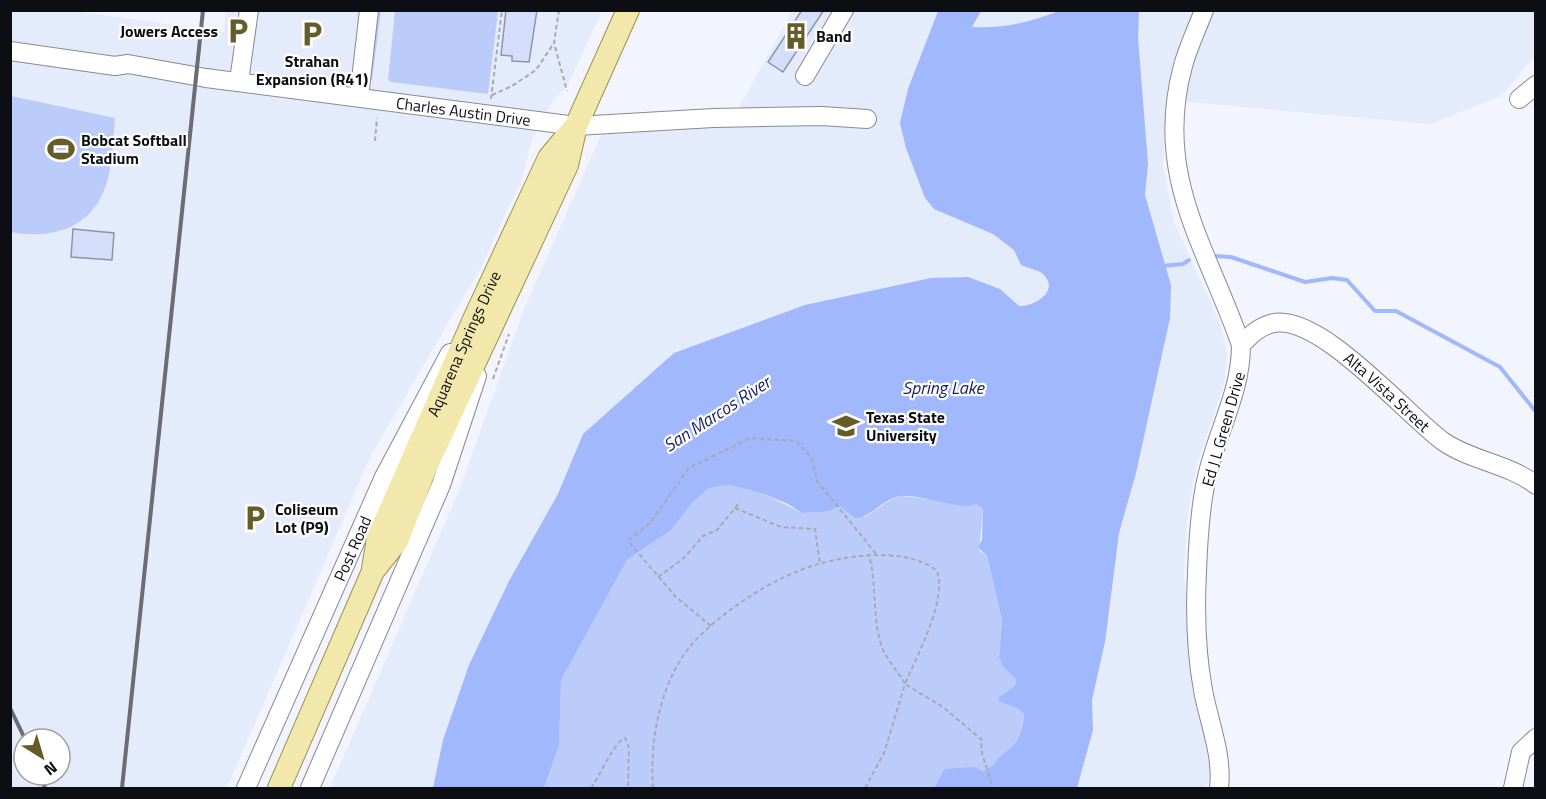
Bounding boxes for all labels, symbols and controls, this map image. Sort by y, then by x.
parking icon: Jowers Access [223,16,253,46]
place label: Jowers Access [120,19,218,43]
parking icon: Strahan Expansion (R41) [297,19,327,49]
building icon: Band [781,21,811,51]
place label: Band [816,24,852,48]
place label: Strahan Expansion (R41) [256,49,368,91]
street label: Charles Austin Drive [395,91,532,132]
place label: Bobcat Softball Stadium [81,128,187,170]
sports icon: Bobcat Softball Stadium [46,134,76,164]
street label: Aquarena Springs Drive [421,267,507,420]
street label: Alta Vista Street [1339,346,1436,438]
water label: San Marcos River [658,368,778,458]
street label: Ed J L Green Drive [1195,369,1251,489]
water label: Spring Lake [902,374,985,401]
place label: Texas State University [866,405,945,447]
school or university icon: Texas State University [831,411,861,441]
place label: Coliseum Lot (P9) [275,497,339,539]
parking icon: Coliseum Lot (P9) [240,503,270,533]
street label: Post Road [327,512,377,585]
north arrow [12,727,72,787]
text: N [39,756,63,782]

